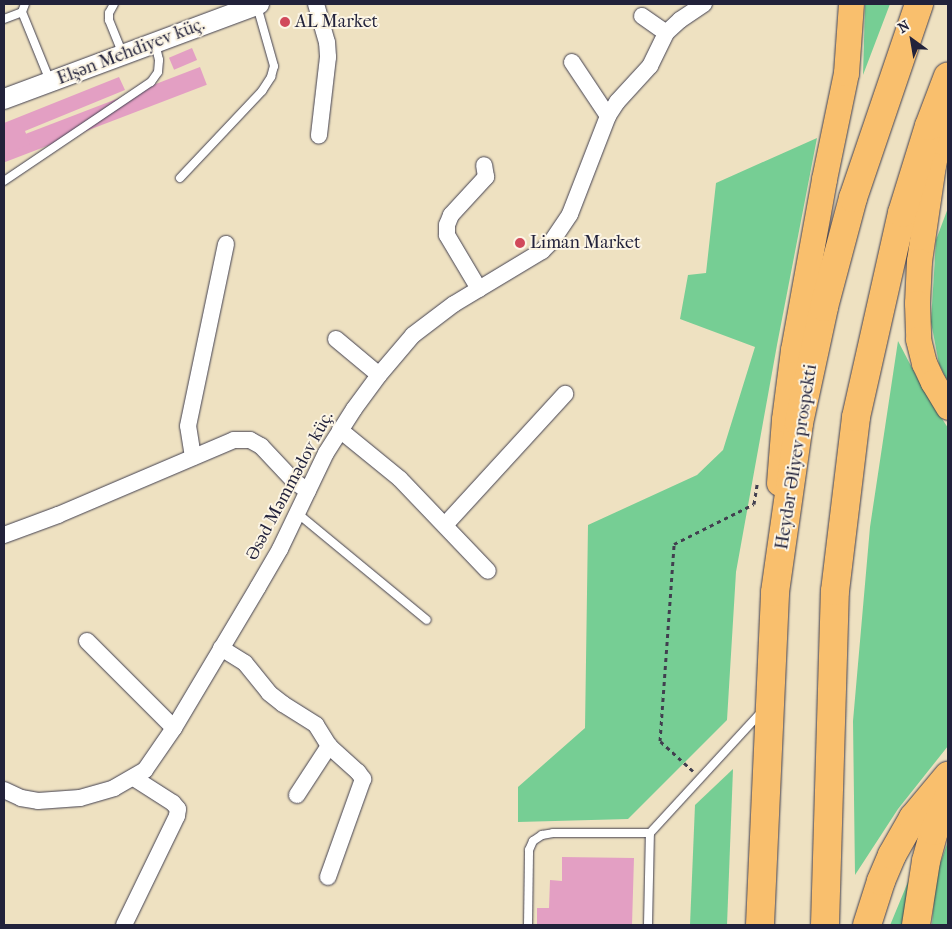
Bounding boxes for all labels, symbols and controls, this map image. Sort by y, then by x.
place label: AL Market [295,11,378,33]
street label: Elşən Mehdiyev küç. [54,14,208,90]
north arrow [887,15,937,65]
marker: AL Market [279,16,291,28]
text: N [895,17,913,37]
place label: Liman Market [530,232,640,254]
marker: Liman Market [514,237,526,249]
street label: Heydər Əliyev prospekti [772,363,822,551]
street label: Əsəd Məmmədov küç. [241,408,339,564]

